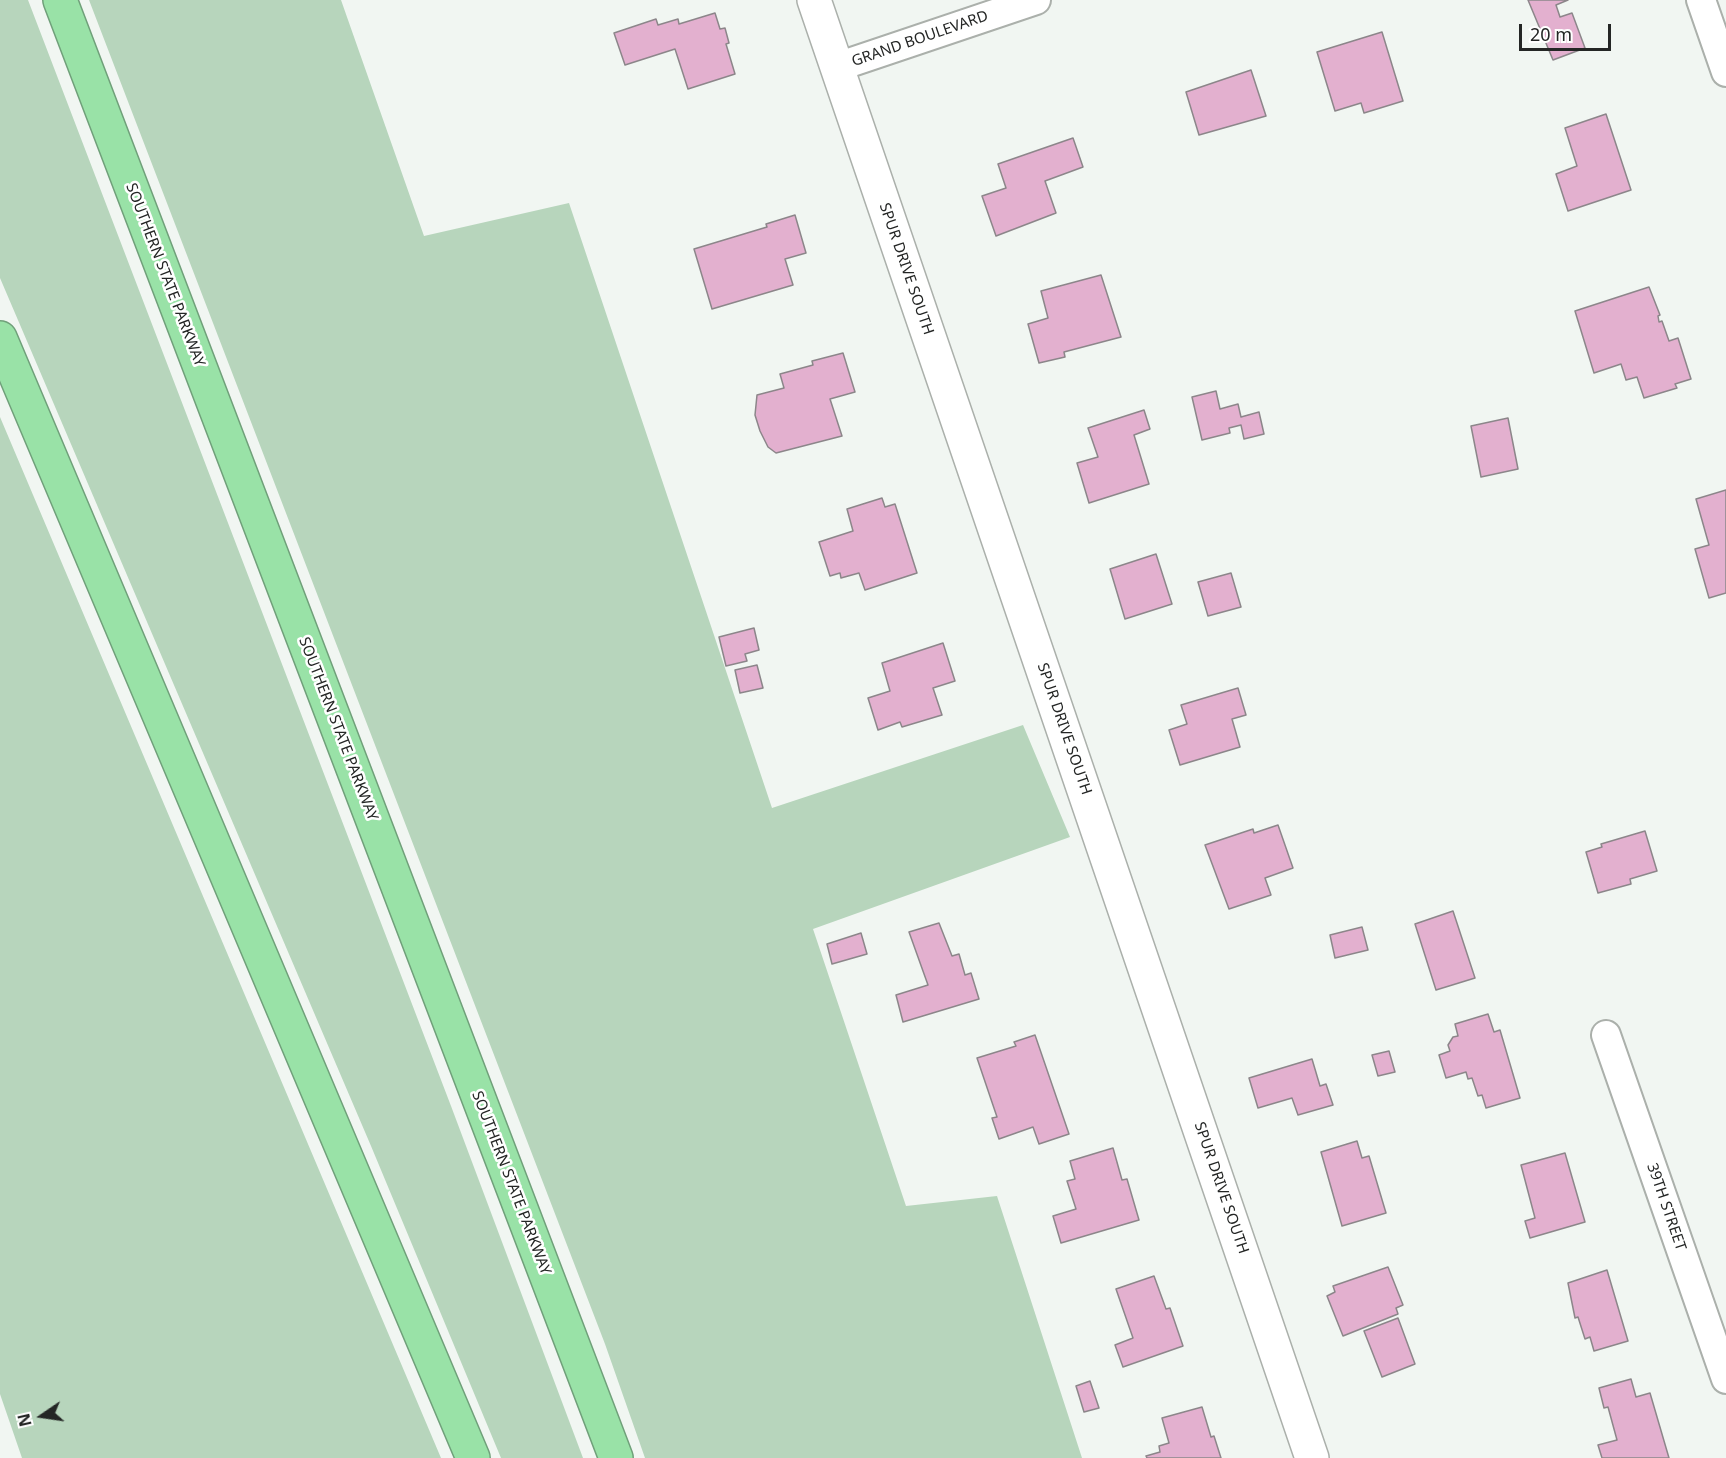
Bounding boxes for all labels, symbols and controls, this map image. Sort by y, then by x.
street label: GRAND BOULEVARD [849,7,991,71]
scale bar [1522,12,1614,50]
text: 20 m [1530,22,1572,46]
street label: SOUTHERN STATE PARKWAY [122,181,208,369]
street label: SPUR DRIVE SOUTH [875,201,937,337]
street label: SOUTHERN STATE PARKWAY [295,635,381,823]
street label: SPUR DRIVE SOUTH [1033,661,1095,797]
street label: SOUTHERN STATE PARKWAY [468,1089,554,1277]
street label: SPUR DRIVE SOUTH [1190,1120,1252,1256]
street label: 39TH STREET [1643,1161,1689,1253]
north arrow [12,1386,72,1446]
text: N [12,1411,37,1429]

